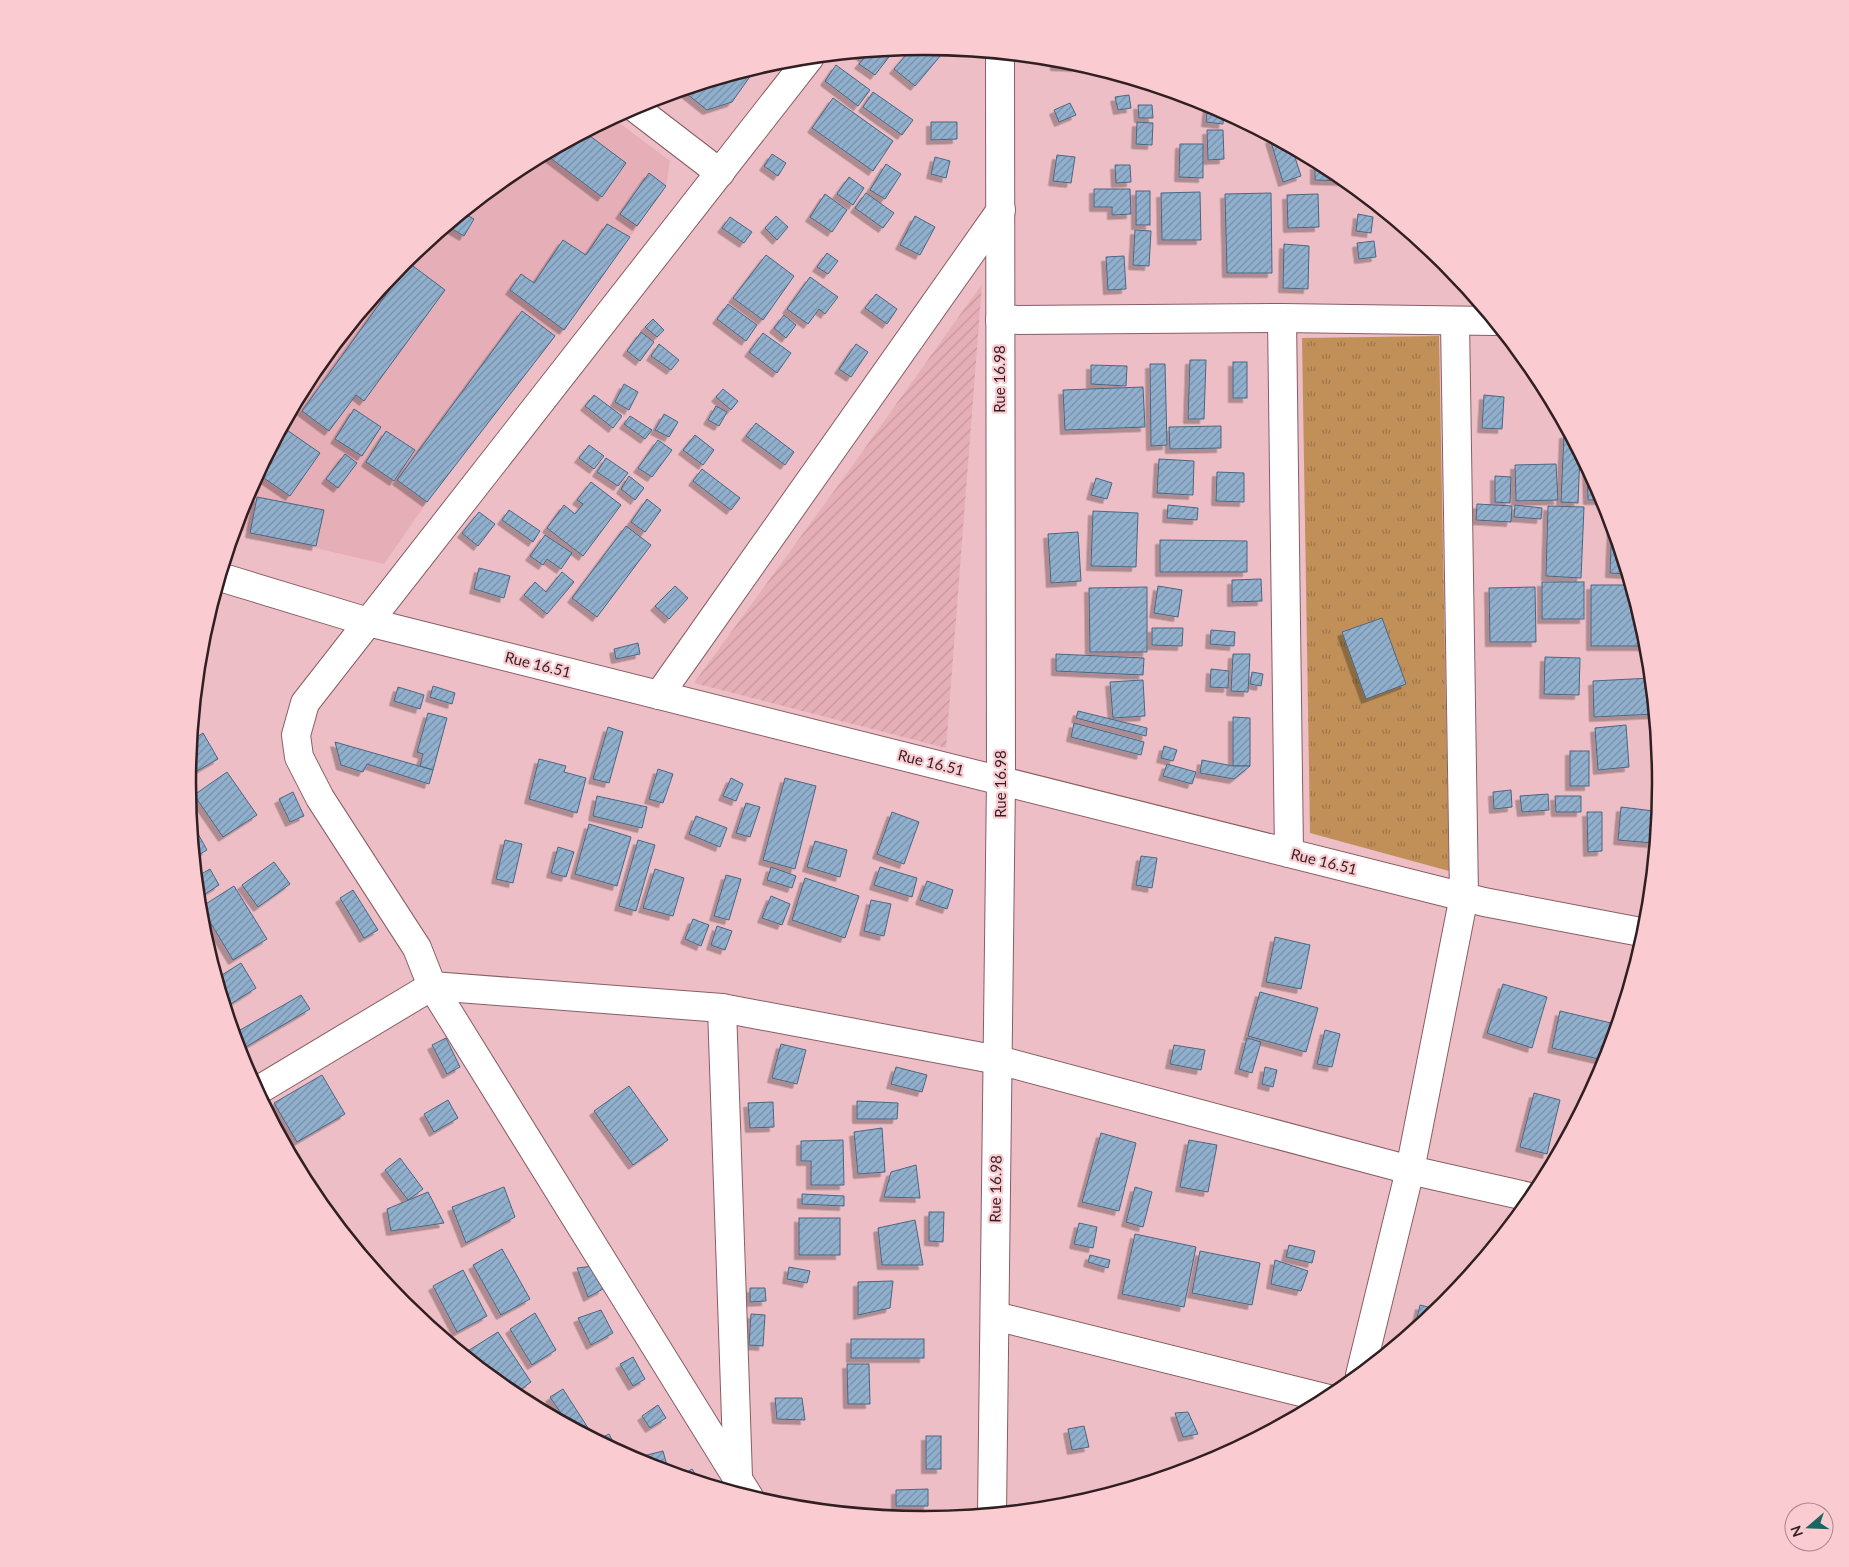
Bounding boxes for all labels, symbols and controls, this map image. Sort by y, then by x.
street label: Rue 16.98 [990,345,1008,413]
street label: Rue 16.51 [503,647,573,681]
street label: Rue 16.51 [896,745,966,779]
street label: Rue 16.98 [991,750,1009,818]
street label: Rue 16.51 [1289,844,1359,878]
street label: Rue 16.98 [985,1155,1005,1223]
north arrow [1784,1502,1834,1552]
text: N [1786,1524,1806,1539]

